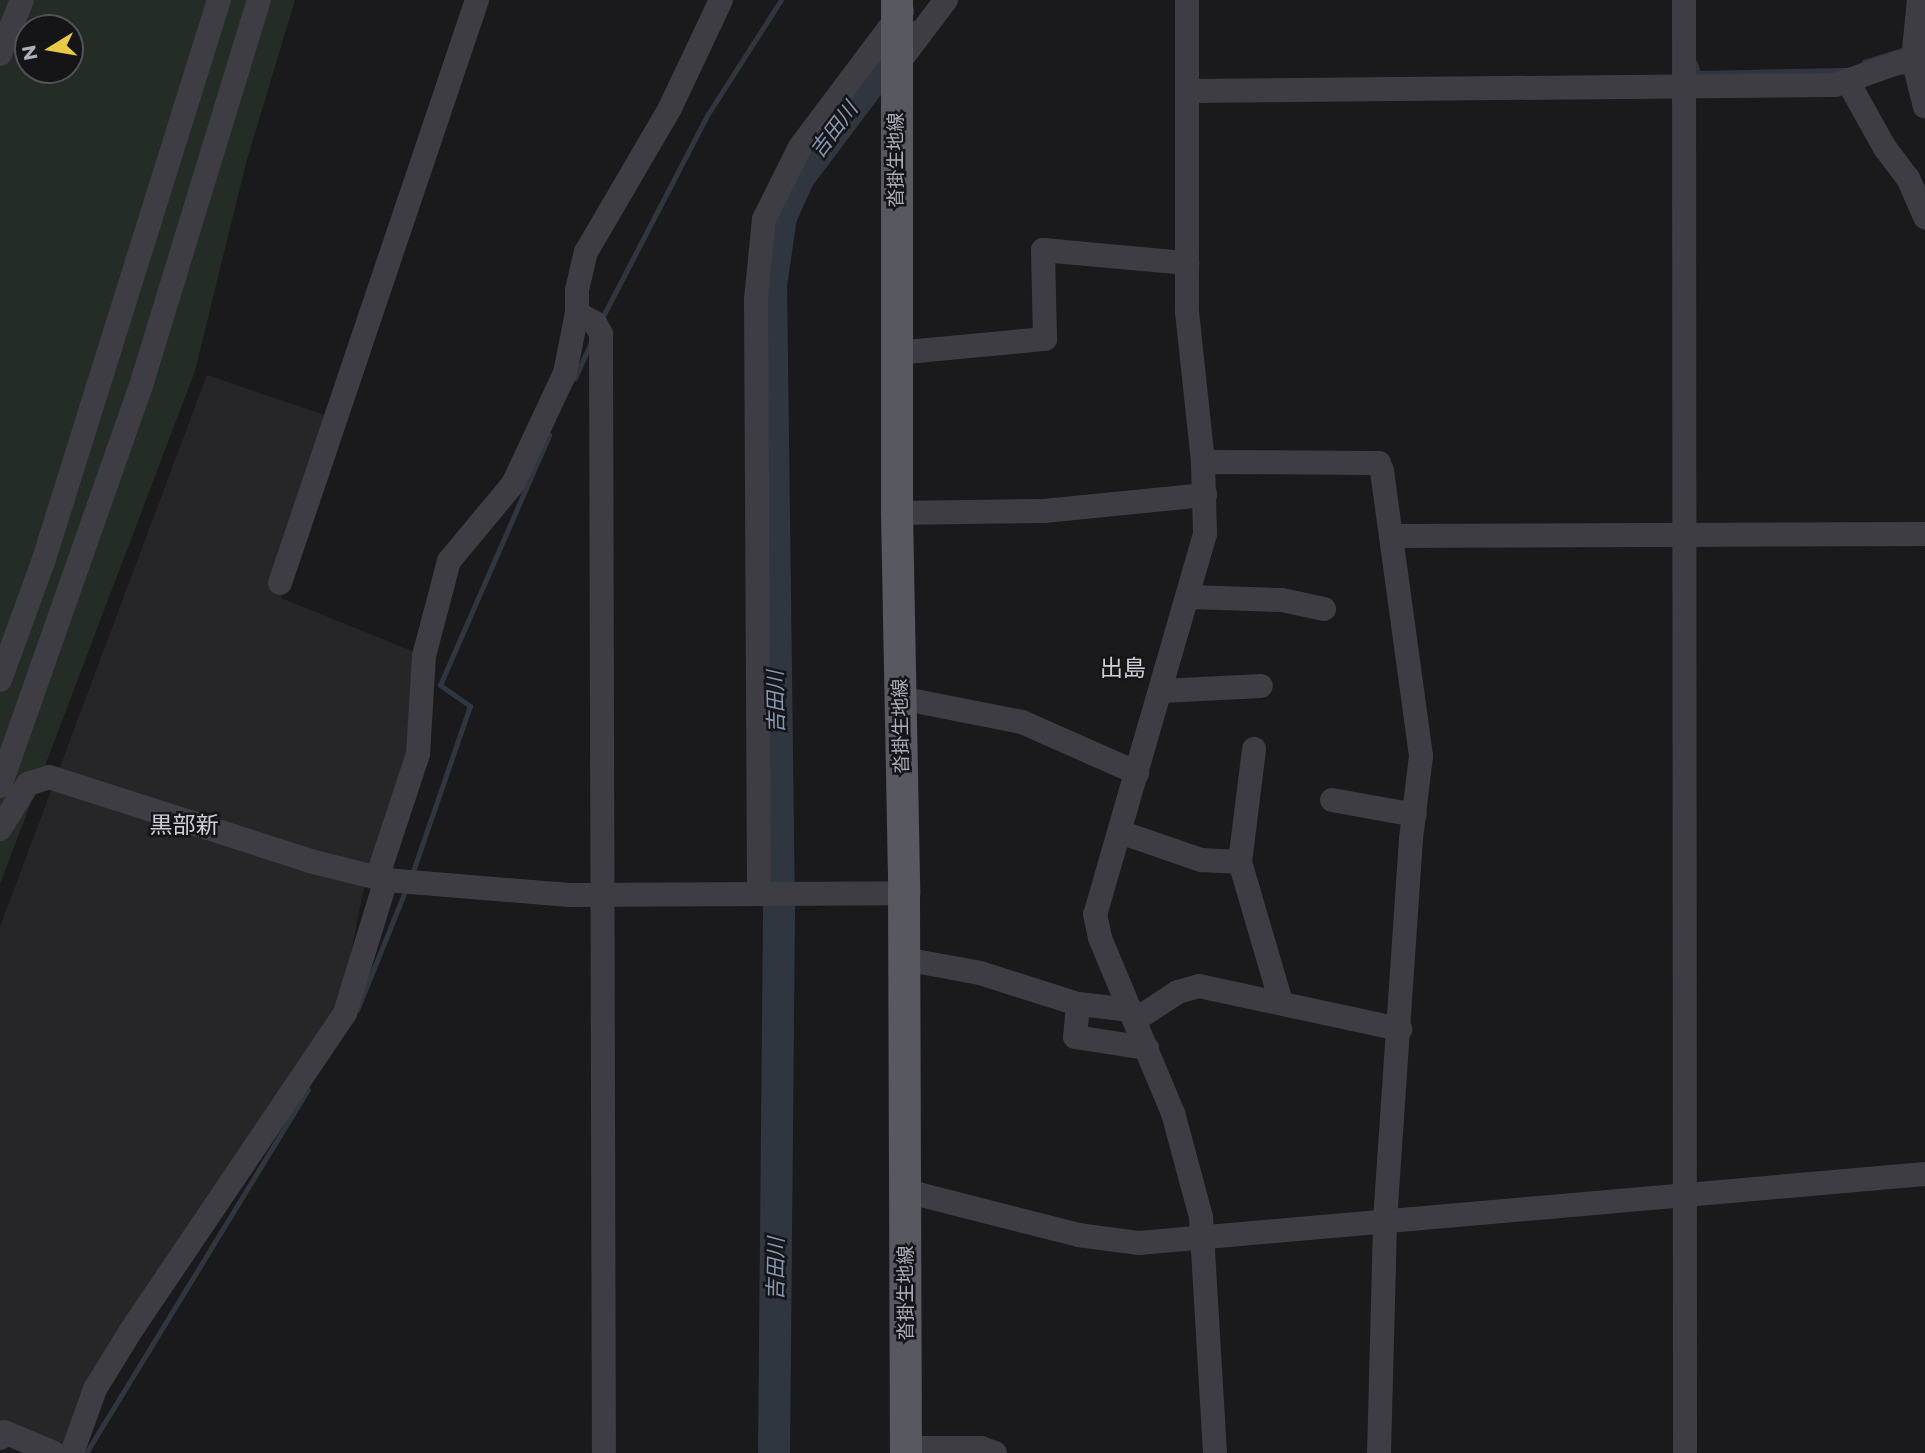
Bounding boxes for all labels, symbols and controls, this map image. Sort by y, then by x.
north arrow [14,14,84,84]
text: N [17,43,43,62]
water label: 吉田川 [805,97,863,163]
street label: 沓掛生地線 [885,113,907,207]
district label: 出島 [1100,654,1146,682]
water label: 吉田川 [763,670,789,734]
street label: 沓掛生地線 [889,678,913,774]
district label: 黒部新 [150,811,218,839]
water label: 吉田川 [763,1237,789,1301]
street label: 沓掛生地線 [895,1246,917,1340]

